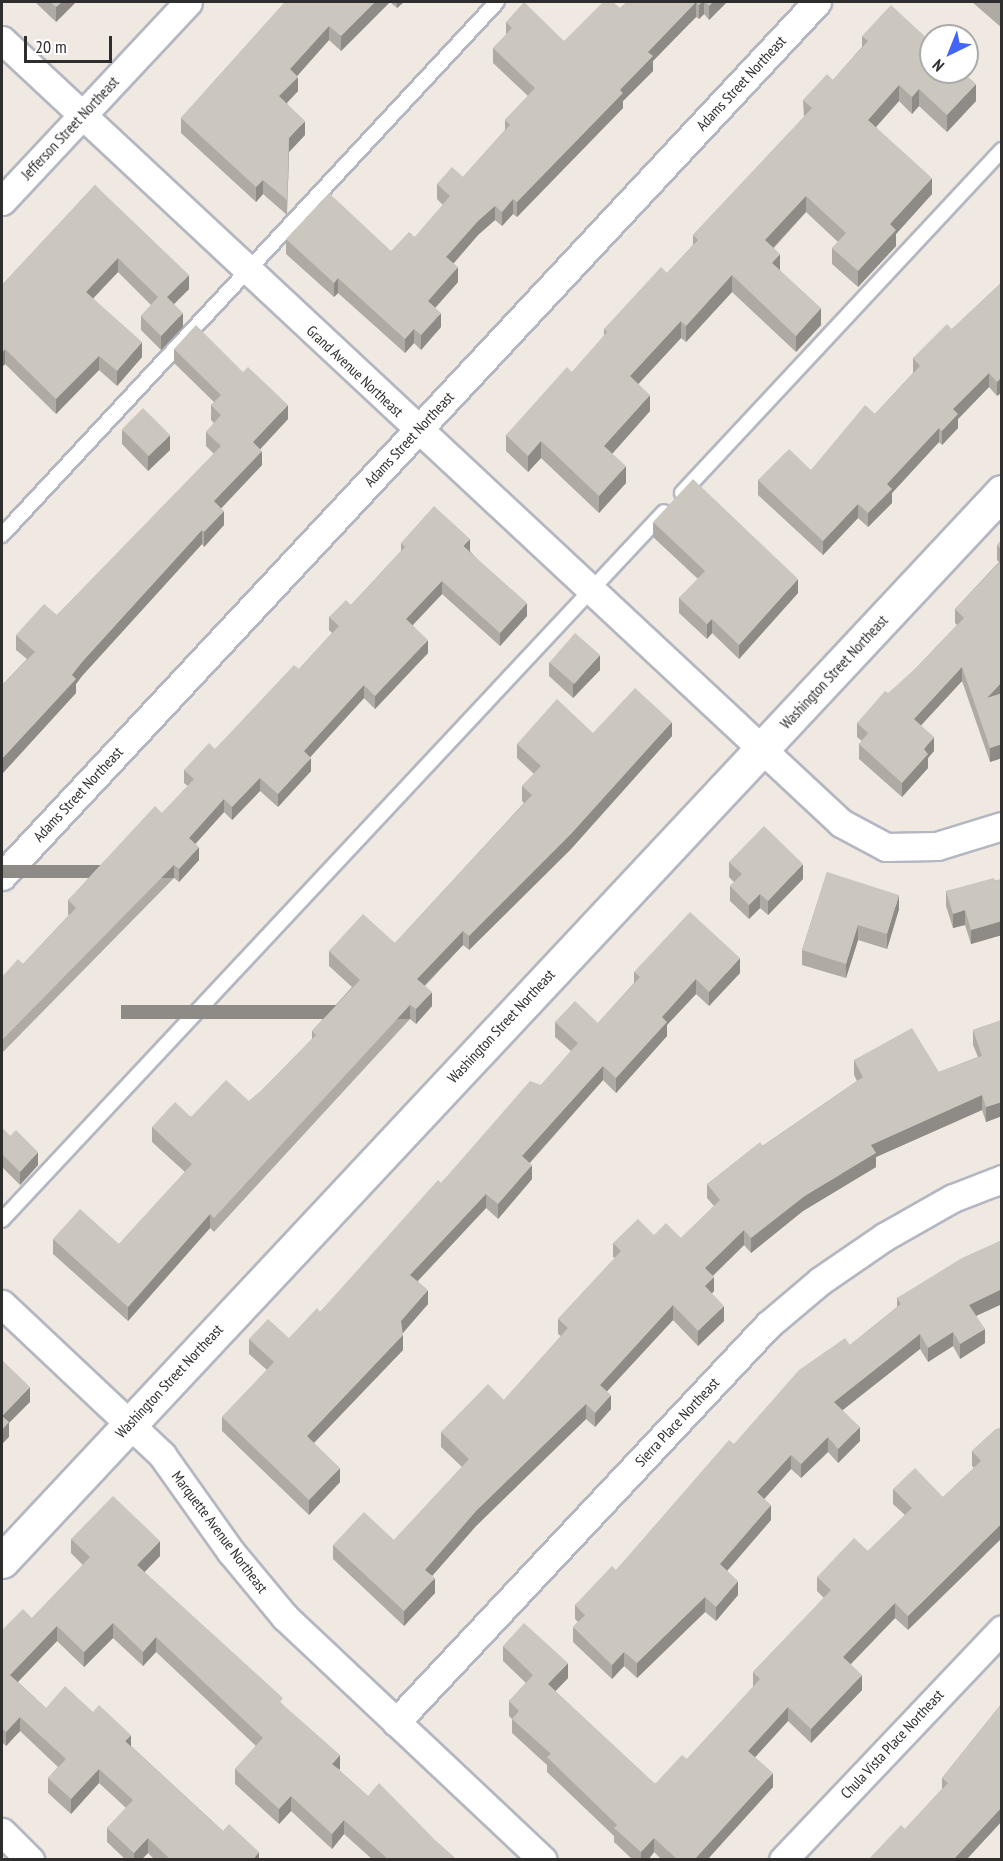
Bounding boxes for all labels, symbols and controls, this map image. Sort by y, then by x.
scale bar [27,24,116,62]
north arrow [919,24,979,84]
street label: Adams Street Northeast [692,32,790,134]
text: 20 m [35,35,67,58]
text: N [928,55,948,76]
street label: Jefferson Street Northeast [18,73,122,183]
street label: Grand Avenue Northeast [303,321,407,421]
street label: Adams Street Northeast [360,388,458,490]
street label: Washington Street Northeast [777,611,891,733]
street label: Adams Street Northeast [29,743,127,845]
street label: Washington Street Northeast [444,965,558,1087]
street label: Washington Street Northeast [112,1320,226,1442]
street label: Sierra Place Northeast [631,1374,723,1470]
street label: Marquette Avenue Northeast [168,1467,272,1597]
street label: Chula Vista Place Northeast [837,1686,947,1802]

